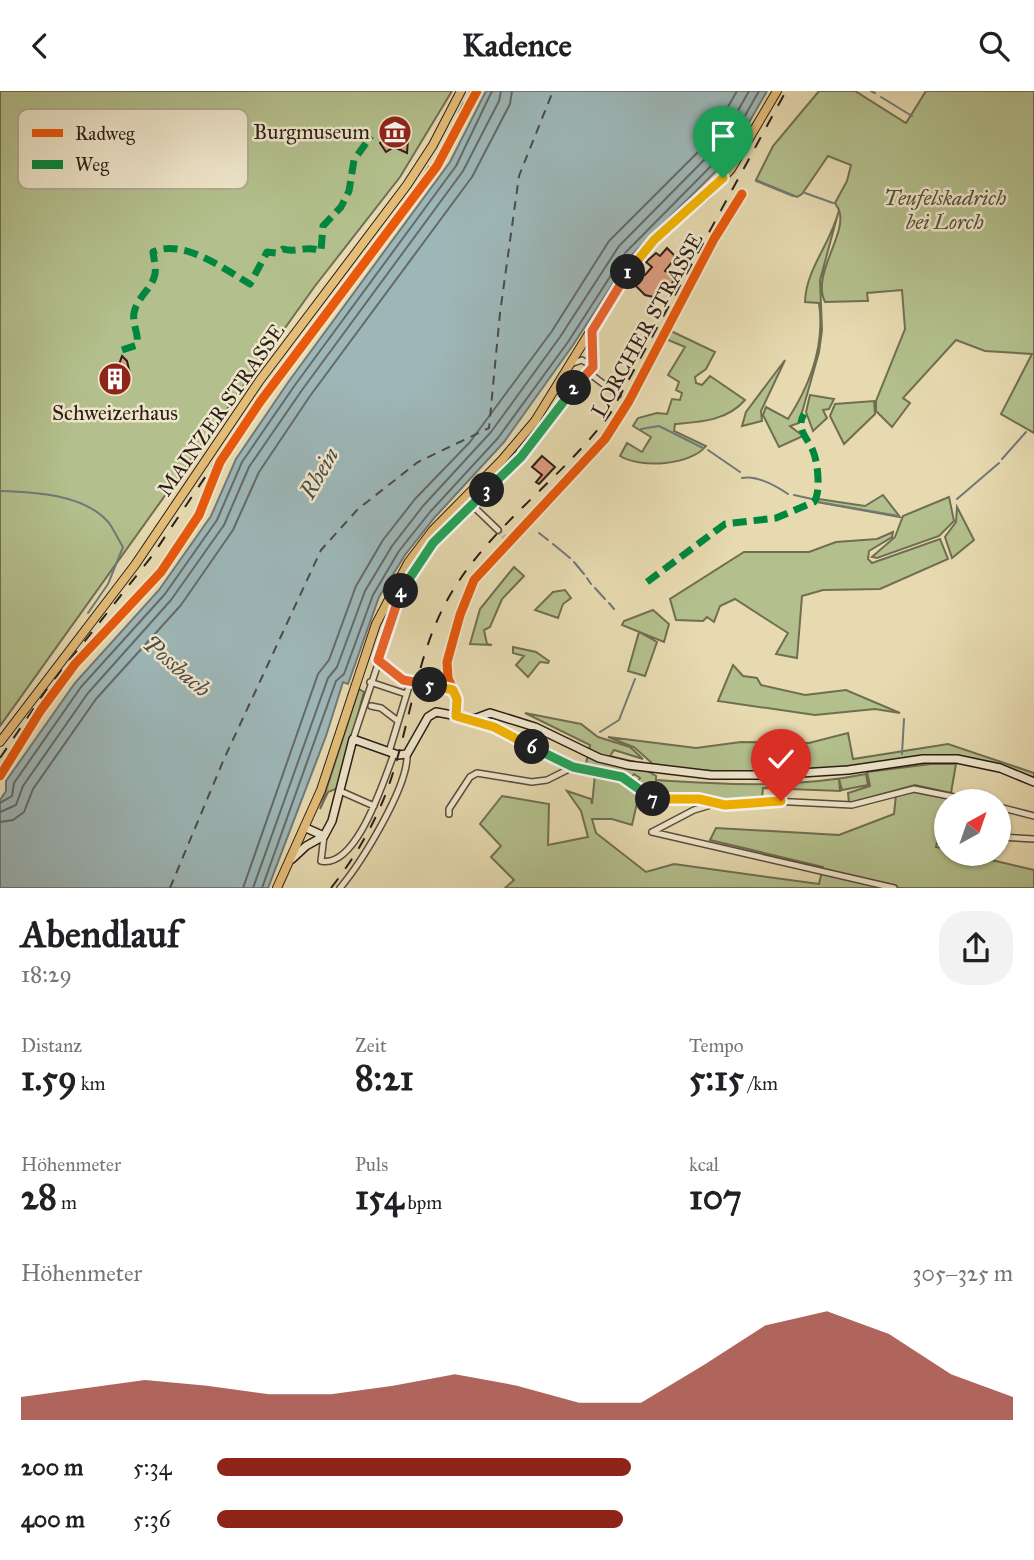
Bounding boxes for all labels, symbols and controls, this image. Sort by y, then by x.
text: Kadence [462,26,572,65]
icon: back [21,27,59,65]
icon: search [975,27,1013,65]
pin [693,106,753,178]
legend [18,109,248,189]
museum icon: Burgmuseum [376,113,414,151]
icon: arrive [704,117,742,155]
place label: Burgmuseum [253,119,370,145]
text: Radweg [75,122,135,146]
text: Weg [75,153,109,177]
park label: Teufelskadrich bei Lorch [884,185,1006,235]
street label: LORCHER STRASSE [585,228,709,422]
pin: 1 [610,255,646,289]
text: 1 [624,260,631,283]
street label: MAINZER STRASSE [152,319,290,501]
building icon: Schweizerhaus [96,360,134,398]
pin: 2 [556,371,592,405]
text: 2 [569,376,578,399]
place label: Schweizerhaus [52,400,178,426]
water label: Rhein [293,442,345,504]
pin: 3 [470,473,504,507]
text: 3 [483,478,490,501]
pin: 4 [384,573,418,609]
text: 4 [395,579,406,602]
water label: Possbach [138,629,216,703]
pin: 5 [412,667,448,703]
text: 5 [425,673,434,696]
pin: 6 [514,729,550,765]
pin [751,729,811,801]
text: 6 [527,735,536,758]
icon: check [762,740,800,778]
pin: 7 [636,781,670,817]
text: 7 [647,787,658,810]
north arrow [934,789,1012,866]
map controls [934,789,1011,866]
text: Abendlauf [21,911,180,957]
button: share [939,911,1013,985]
text: 18:29 [21,960,72,988]
text: Distanz [21,1034,82,1057]
text: Zeit [355,1034,387,1057]
text: Tempo [689,1034,744,1057]
text: 1.59 [21,1057,77,1100]
text: 8:21 [355,1057,414,1100]
text: 5:15 [689,1057,744,1100]
text: km [77,1072,106,1095]
text: /km [744,1072,778,1095]
text: Höhenmeter [21,1153,121,1176]
text: Puls [355,1153,388,1176]
text: kcal [689,1153,719,1176]
text: 28 [21,1176,57,1219]
text: 154 [355,1176,403,1219]
text: 107 [689,1176,742,1219]
text: m [57,1191,77,1214]
text: bpm [403,1191,442,1214]
text: Höhenmeter [21,1259,142,1287]
text: 305–325 m [912,1259,1013,1287]
text: 200 m [21,1453,83,1481]
text: 5:34 [133,1453,172,1481]
text: 400 m [21,1505,85,1533]
text: 5:36 [133,1505,170,1533]

